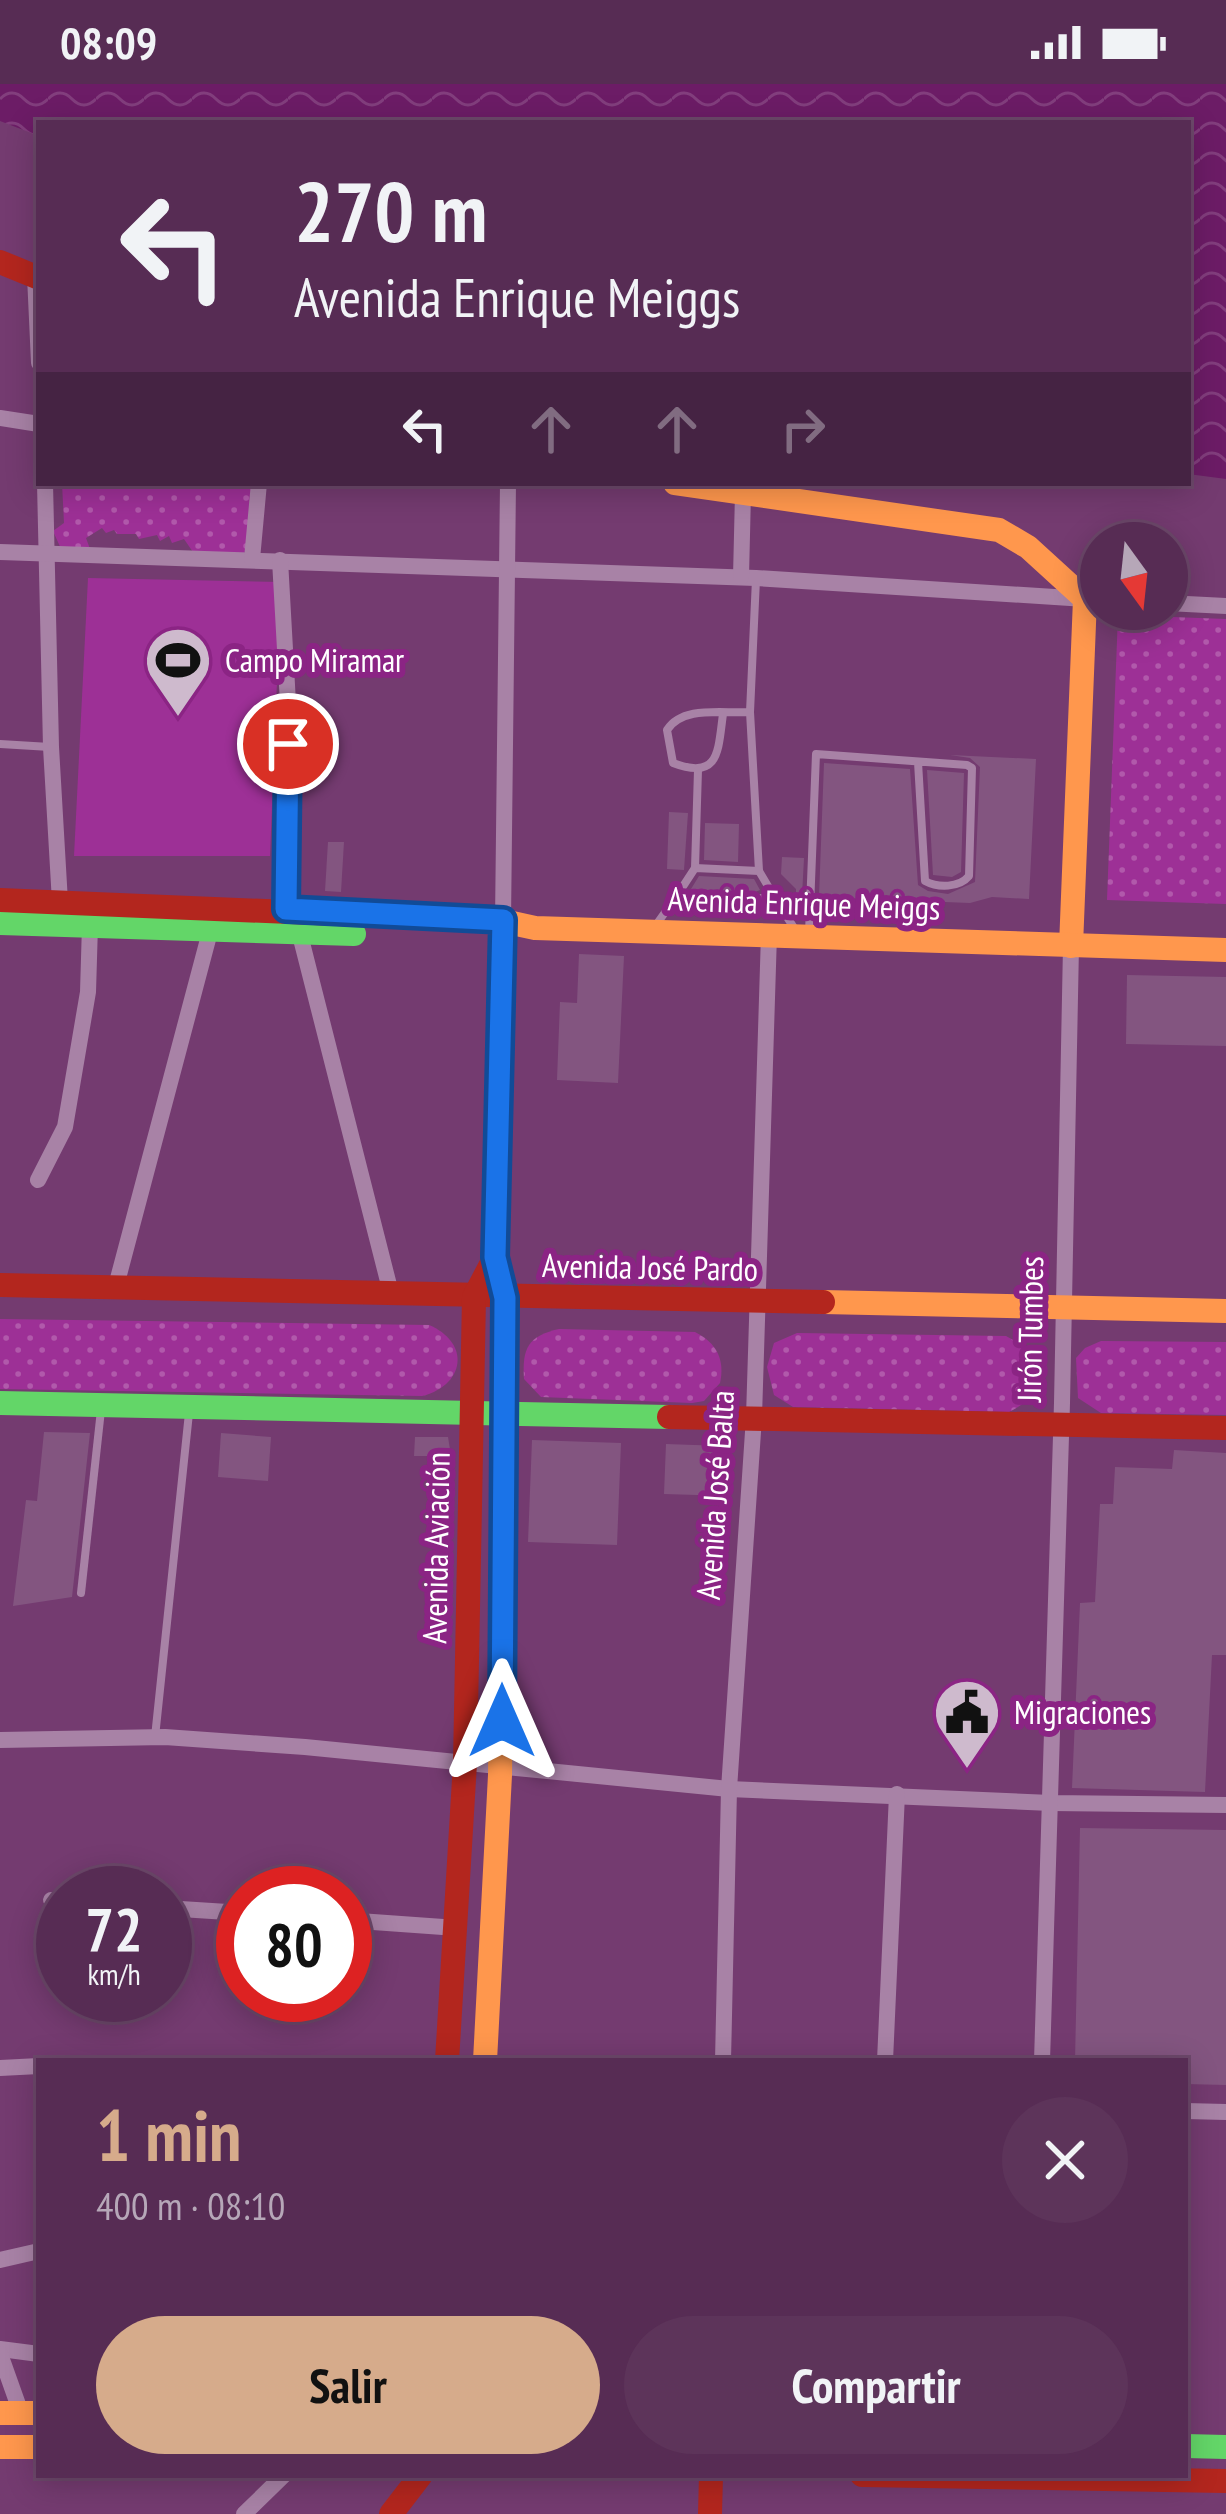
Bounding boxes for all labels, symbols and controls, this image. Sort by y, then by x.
text: 08:09 [60,13,157,71]
text: 270 m [294,156,487,265]
icon: left [96,168,252,324]
text: Avenida Enrique Meiggs [294,262,740,332]
icon: left [392,396,458,462]
icon: ahead [518,396,584,462]
icon: ahead [644,396,710,462]
icon: right [770,396,836,462]
north arrow [1080,522,1188,630]
map controls [1080,522,1188,630]
sports icon: Campo Miramar [143,625,213,719]
place label: Campo Miramar [225,638,404,681]
pin [237,693,339,795]
icon: arrive [255,711,321,777]
street label: Avenida Enrique Meiggs [667,876,941,929]
street label: Avenida José Pardo [542,1243,758,1290]
street label: Jirón Tumbes [1007,1256,1052,1403]
street label: Avenida José Balta [686,1389,743,1601]
street label: Avenida Aviación [412,1452,459,1644]
position arrow [439,1658,565,1784]
public building icon: Migraciones [932,1677,1002,1771]
place label: Migraciones [1014,1690,1151,1733]
speed limit sign: 80 [216,1866,372,2022]
text: 72 [85,1890,143,1968]
text: km/h [87,1954,141,1993]
text: 1 min [96,2088,241,2181]
button: close [1002,2097,1128,2223]
text: 400 m · 08:10 [96,2180,285,2231]
button: Salir [96,2316,600,2454]
button: Compartir [624,2316,1128,2454]

